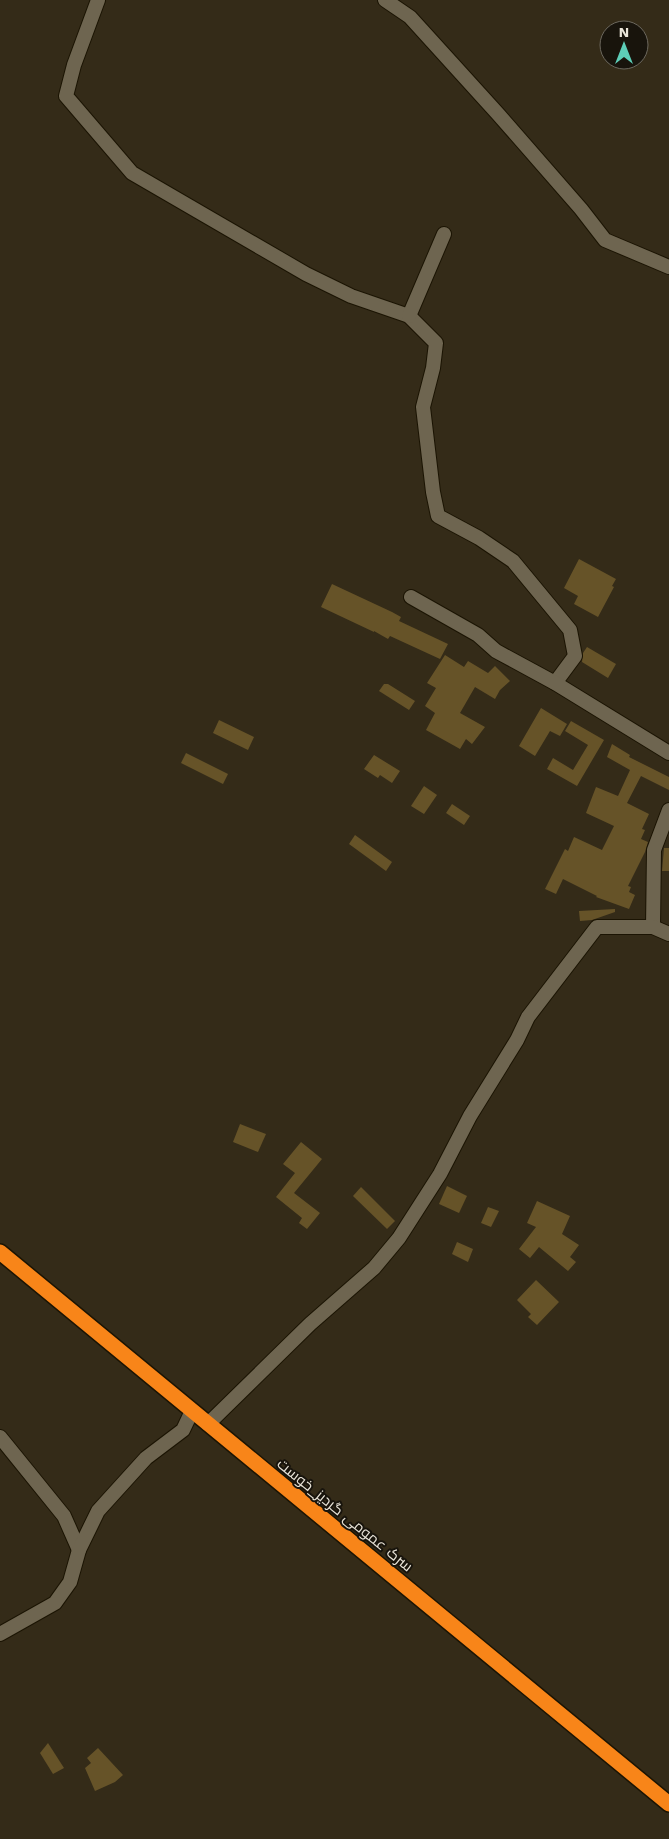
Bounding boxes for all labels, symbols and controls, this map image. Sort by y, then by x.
north arrow [599,20,649,70]
text: N [619,24,629,40]
street label: سرک عمومی گردیز_خوست [273,1455,416,1576]

